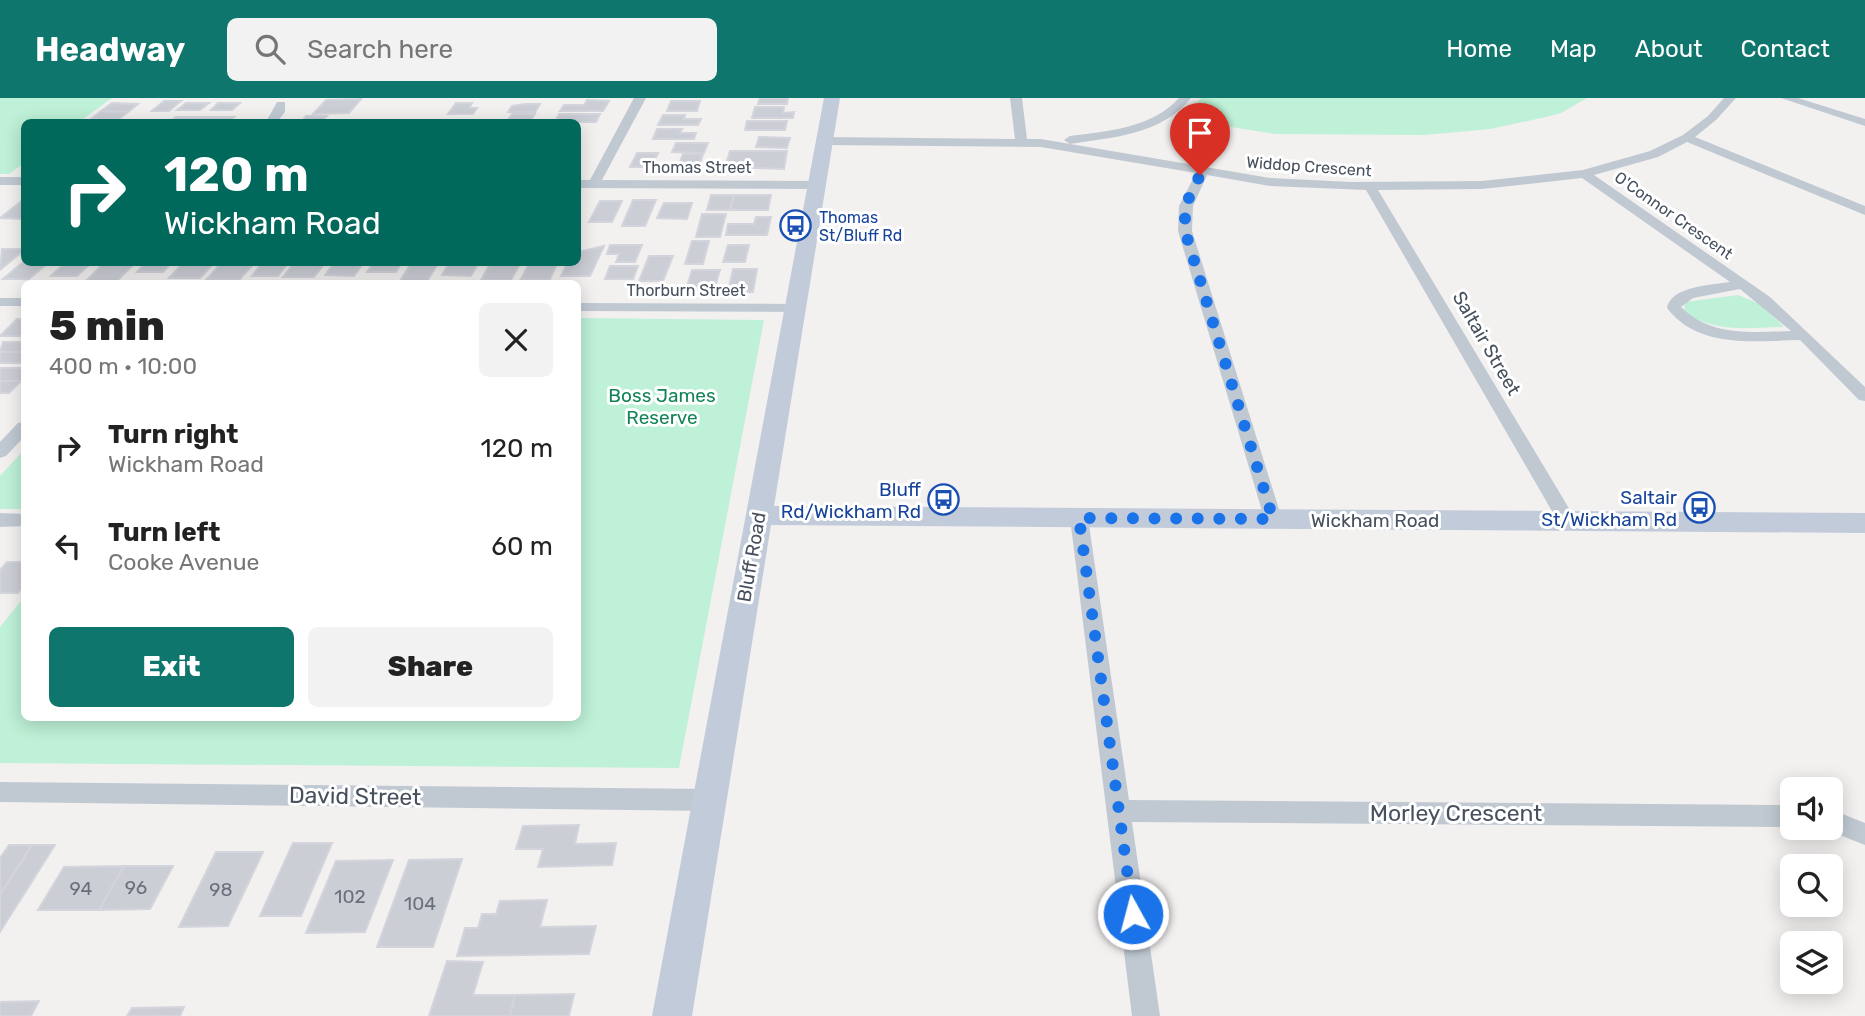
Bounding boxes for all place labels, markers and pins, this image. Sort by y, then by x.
pin [1170,103,1230,175]
place label: Thomas St/Bluff Rd [819,208,902,245]
bus stop icon: Thomas St/Bluff Rd [779,209,813,243]
place label: Bluff Rd/Wickham Rd [781,478,922,523]
bus stop icon: Bluff Rd/Wickham Rd [927,483,961,517]
place label: Saltair St/Wickham Rd [1541,486,1678,531]
bus stop icon: Saltair St/Wickham Rd [1683,491,1717,525]

